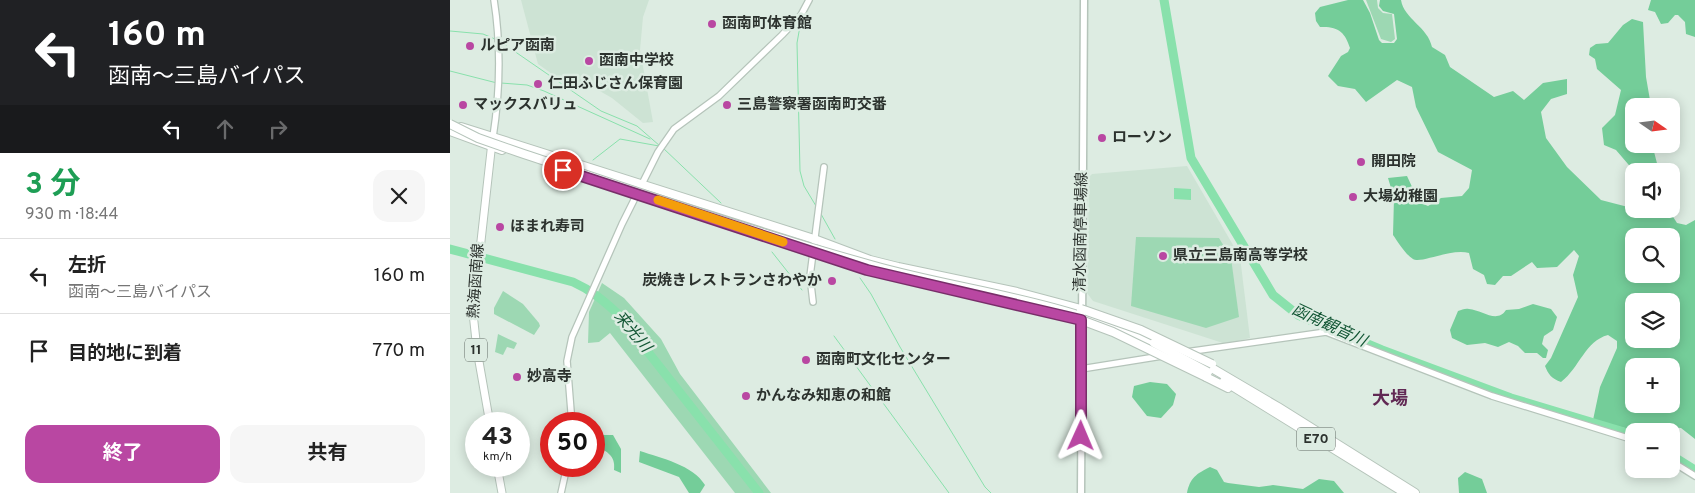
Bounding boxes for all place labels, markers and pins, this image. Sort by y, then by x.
place label: 函南町体育館 [722,15,812,34]
marker: 函南町体育館 [706,18,718,30]
place label: ルピア函南 [480,37,555,56]
marker: ルピア函南 [464,40,476,52]
place label: 函南中学校 [599,52,674,71]
marker: 函南中学校 [583,55,595,67]
place label: 仁田ふじさん保育園 [548,75,683,94]
marker: 仁田ふじさん保育園 [532,78,544,90]
place label: 三島警察署函南町交番 [737,95,887,115]
place label: マックスバリュ [473,96,578,115]
marker: マックスバリュ [457,99,469,111]
marker: 三島警察署函南町交番 [721,99,733,111]
place label: ローソン [1112,129,1172,148]
marker: ローソン [1096,132,1108,144]
pin [542,149,584,191]
place label: 開田院 [1371,153,1416,172]
marker: 開田院 [1355,156,1367,168]
place label: 大場幼稚園 [1363,188,1438,207]
marker: 大場幼稚園 [1347,191,1359,203]
place label: ほまれ寿司 [510,218,585,237]
marker: ほまれ寿司 [494,221,506,233]
place label: 県立三島南高等学校 [1173,246,1308,266]
marker: 県立三島南高等学校 [1157,250,1169,262]
place label: 炭焼きレストランさわやか [642,272,822,291]
marker: 炭焼きレストランさわやか [826,275,838,287]
place label: 函南町文化センター [816,351,951,370]
marker: 函南町文化センター [800,354,812,366]
place label: 妙高寺 [527,368,572,387]
marker: 妙高寺 [511,371,523,383]
place label: かんなみ知恵の和館 [756,387,891,406]
marker: かんなみ知恵の和館 [740,390,752,402]

